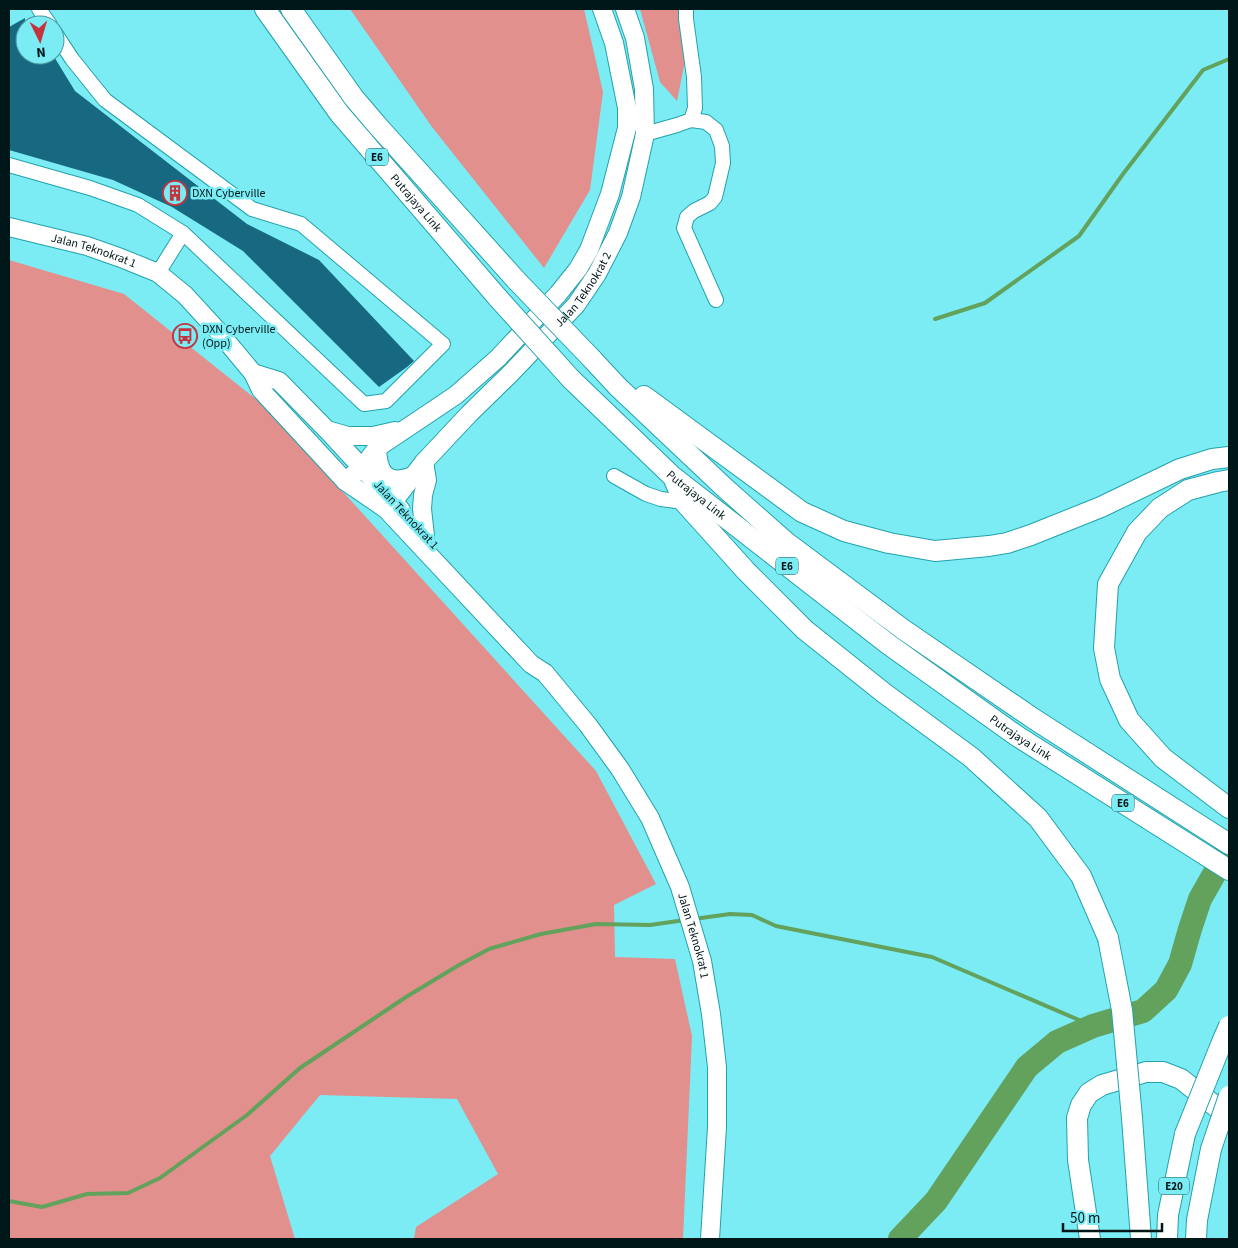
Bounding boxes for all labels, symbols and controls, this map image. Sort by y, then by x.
north arrow [15,15,65,65]
text: N [36,42,47,62]
road number: E6 [366,148,388,166]
street label: Putrajaya Link [386,170,446,235]
building icon: DXN Cyberville [162,180,188,206]
place label: DXN Cyberville [192,185,266,202]
street label: Jalan Teknokrat 1 [49,229,139,272]
street label: Jalan Teknokrat 2 [551,249,615,331]
place label: DXN Cyberville (Opp) [202,321,276,352]
bus stop icon: DXN Cyberville (Opp) [172,323,198,349]
street label: Putrajaya Link [663,467,730,524]
street label: Jalan Teknokrat 1 [370,477,442,553]
road number: E6 [776,558,798,574]
street label: Putrajaya Link [986,711,1055,764]
road number: E6 [1112,794,1134,811]
street label: Jalan Teknokrat 1 [674,891,713,980]
road number: E20 [1159,1178,1189,1194]
scale bar [1063,1200,1162,1232]
text: 50 m [1070,1208,1100,1229]

